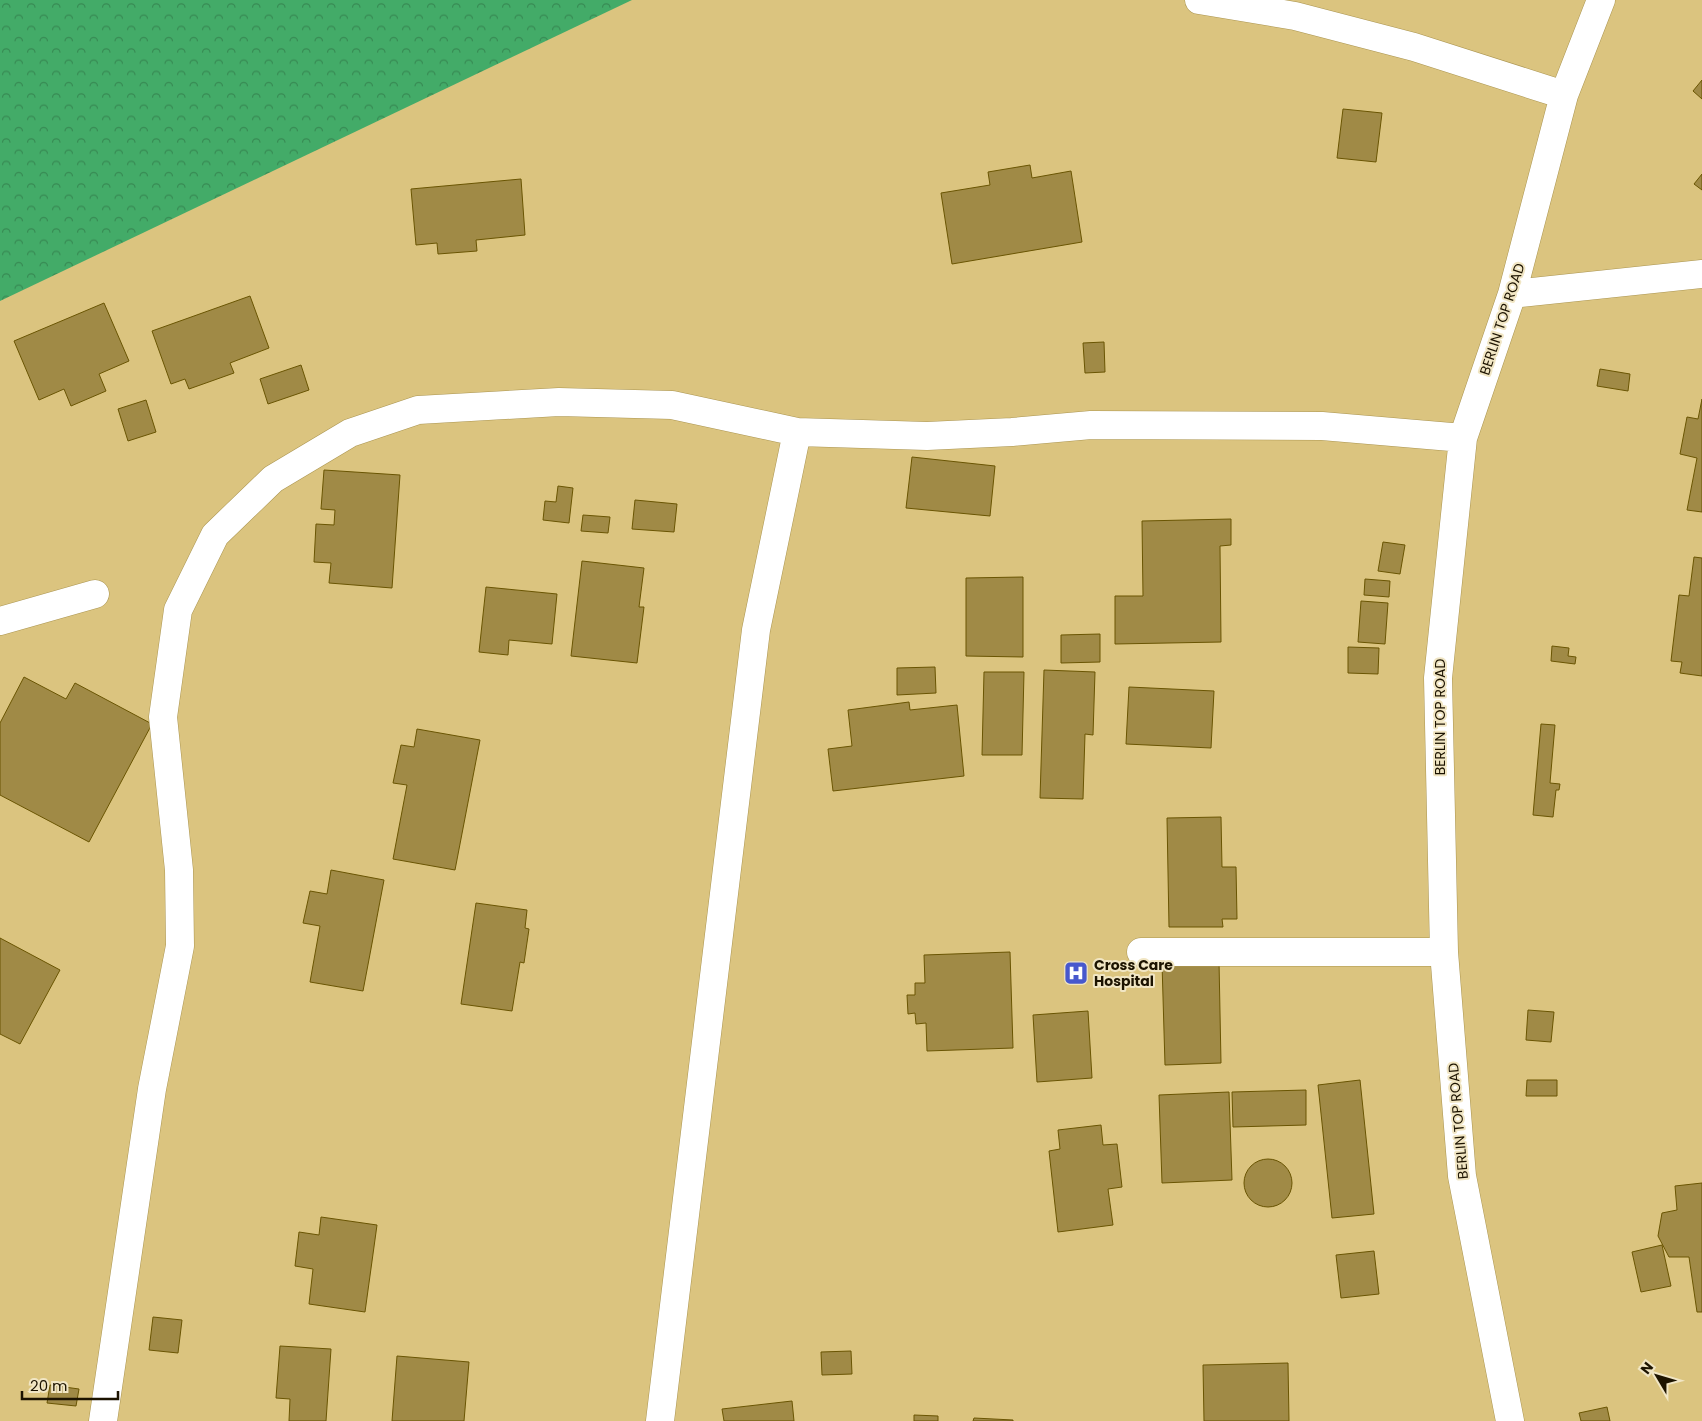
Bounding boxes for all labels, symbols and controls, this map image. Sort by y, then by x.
street label: BERLIN TOP ROAD [1474,260,1530,378]
street label: BERLIN TOP ROAD [1430,659,1450,775]
place label: Cross Care Hospital [1094,955,1173,991]
hospital icon: Cross Care Hospital [1063,960,1089,986]
street label: BERLIN TOP ROAD [1443,1062,1473,1180]
north arrow [1632,1351,1682,1401]
text: N [1636,1358,1658,1378]
scale bar [22,1368,119,1400]
text: 20 m [30,1375,68,1396]

